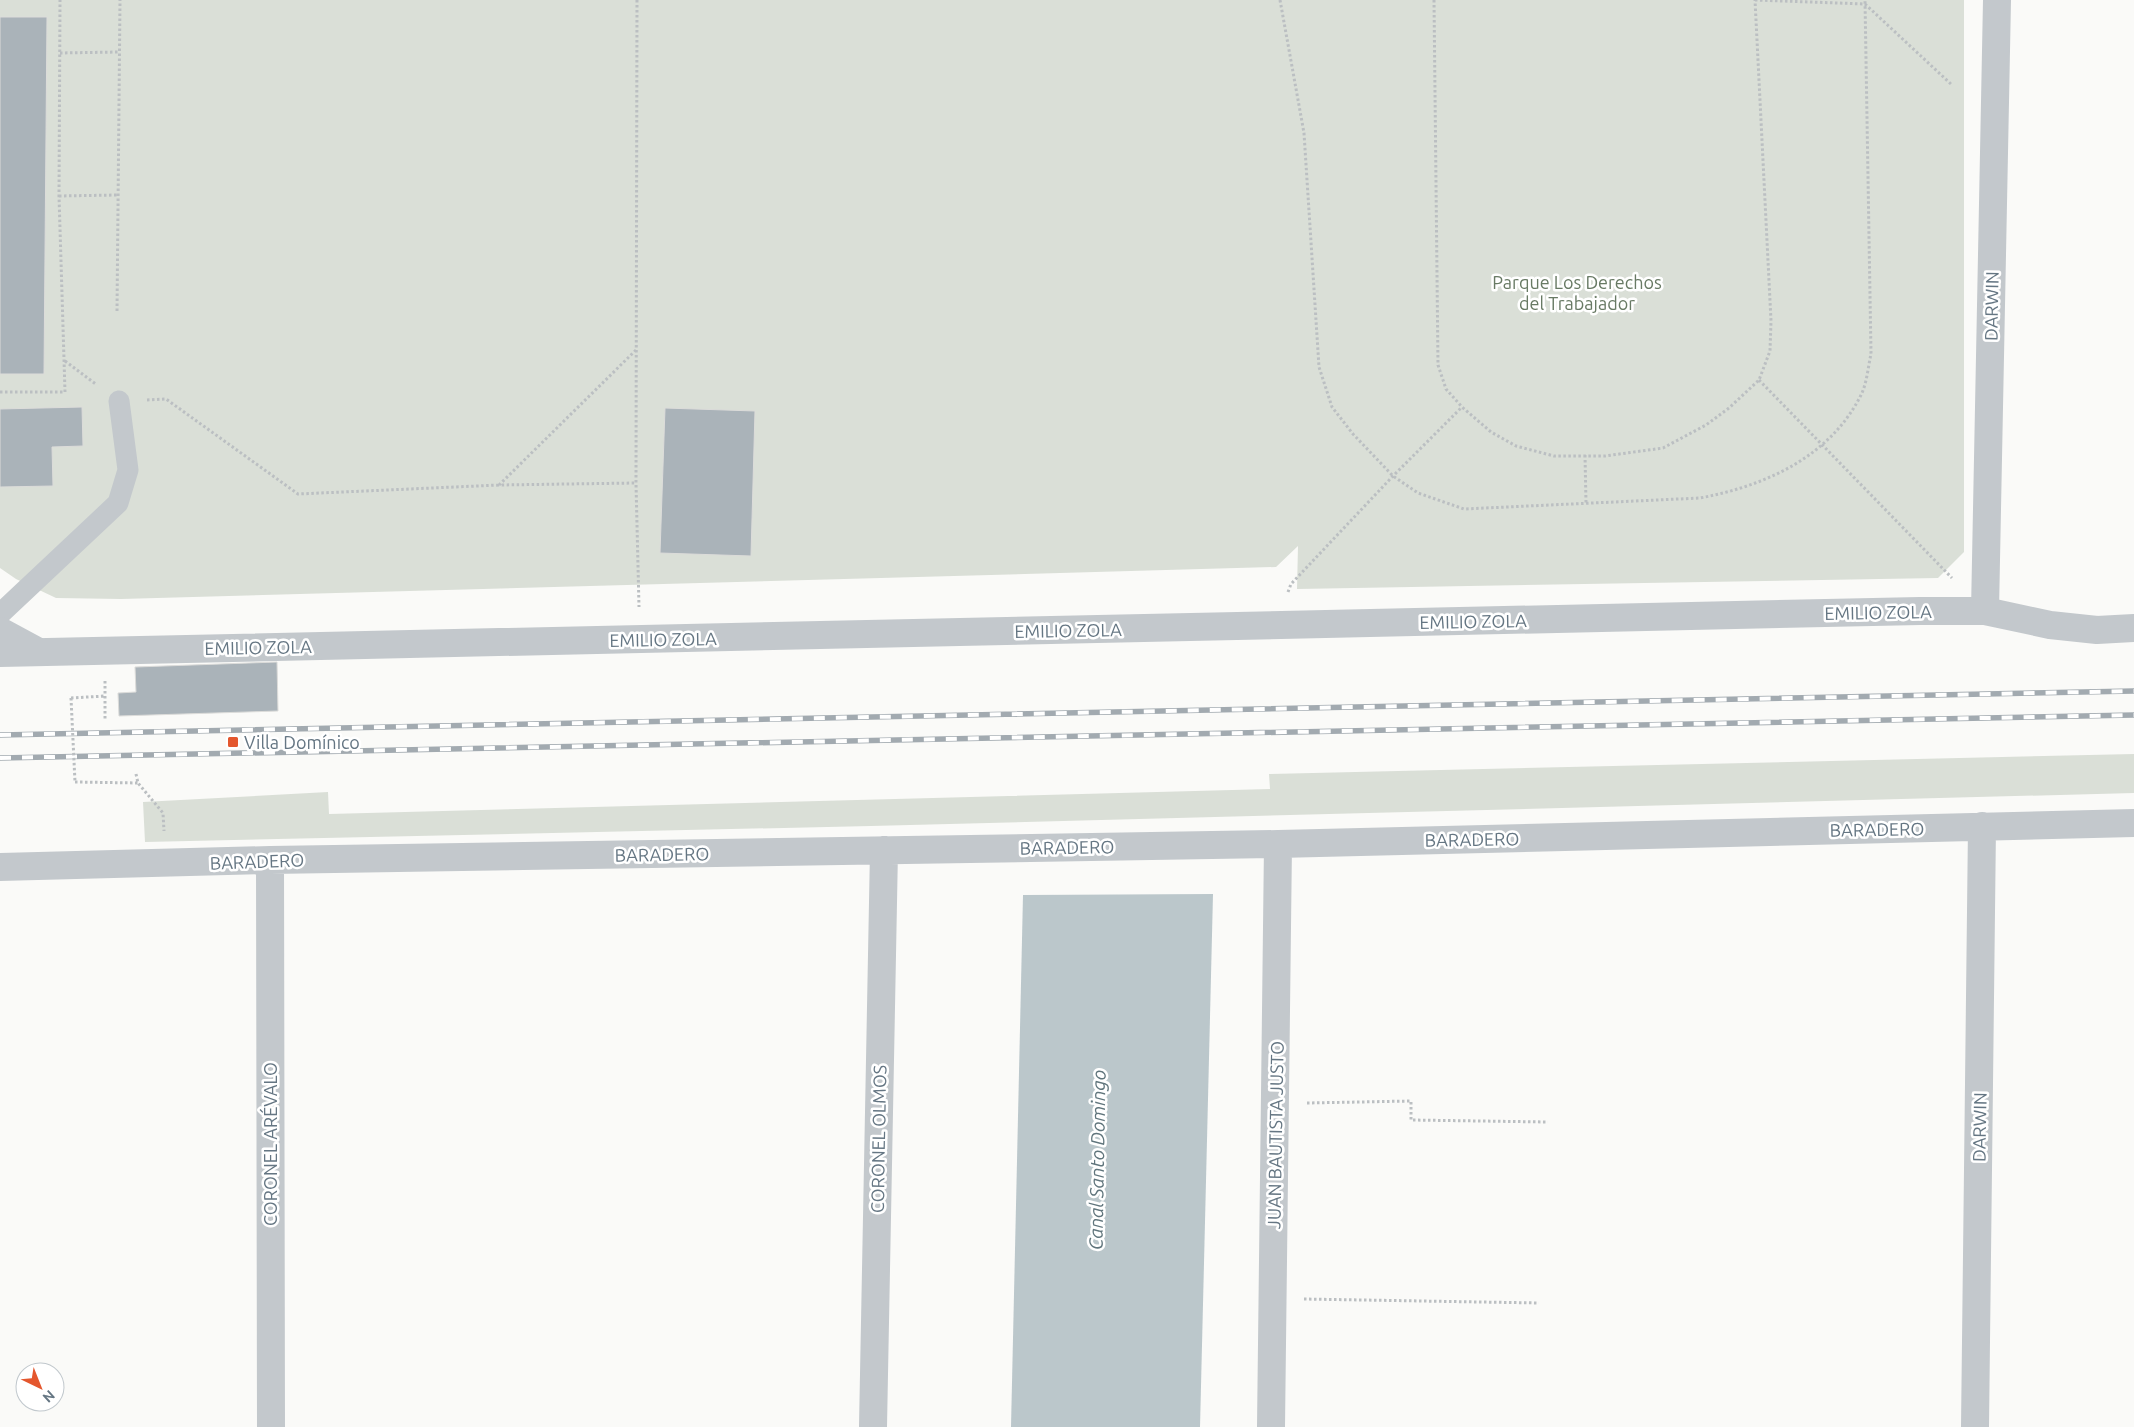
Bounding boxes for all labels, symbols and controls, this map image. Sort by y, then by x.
street label: DARWIN [1980,271,2002,341]
park label: Parque Los Derechos del Trabajador [1492,272,1662,313]
street label: EMILIO ZOLA [1824,601,1932,623]
street label: EMILIO ZOLA [1419,610,1527,632]
street label: EMILIO ZOLA [1014,619,1122,641]
street label: EMILIO ZOLA [609,628,717,650]
street label: EMILIO ZOLA [204,636,312,658]
place label: Villa Domínico [244,732,360,752]
marker: Villa Domínico [226,735,240,749]
street label: BARADERO [1830,818,1924,840]
street label: BARADERO [1425,828,1519,850]
street label: BARADERO [1020,836,1114,858]
street label: BARADERO [615,843,709,865]
street label: BARADERO [209,849,305,873]
street label: JUAN BAUTISTA JUSTO [1263,1041,1287,1229]
street label: CORONEL ARÉVALO [259,1062,280,1226]
street label: CORONEL OLMOS [867,1065,889,1213]
water label: Canal Santo Domingo [1084,1070,1110,1250]
street label: DARWIN [1968,1092,1990,1162]
north arrow [15,1362,65,1412]
text: N [40,1387,58,1406]

